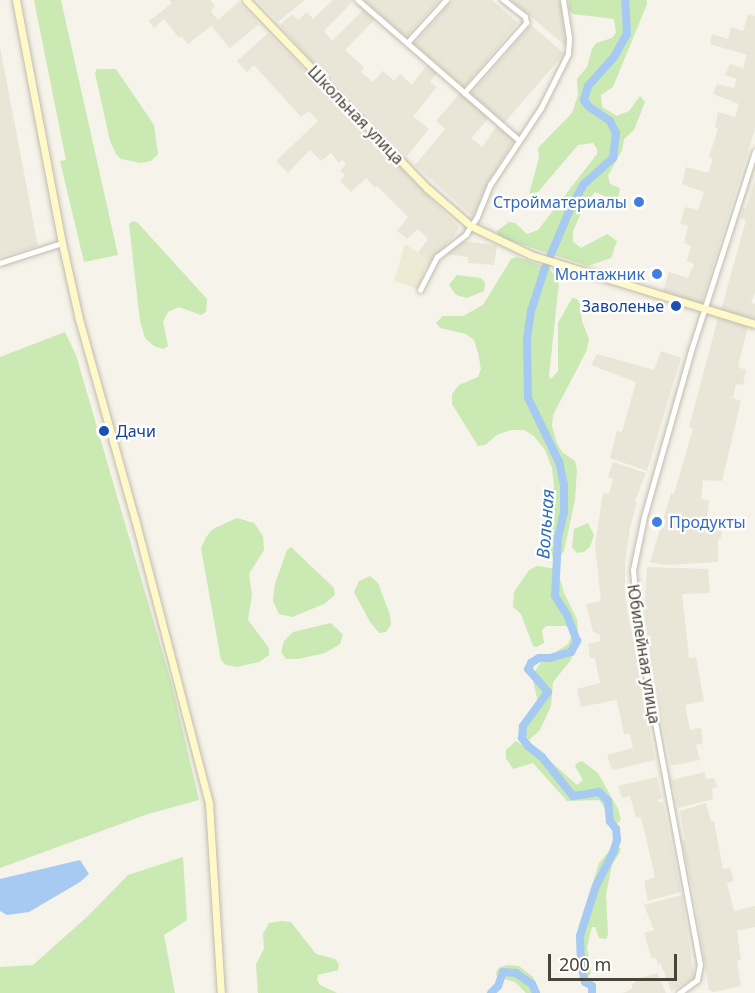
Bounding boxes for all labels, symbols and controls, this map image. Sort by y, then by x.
street label: Школьная улица [304,62,408,168]
place label: Стройматериалы [493,192,627,212]
marker: Стройматериалы [632,195,646,209]
place label: Монтажник [555,264,645,284]
marker: Монтажник [650,267,664,281]
place label: Заволенье [582,296,664,316]
marker: Заволенье [669,299,683,313]
place label: Дачи [116,421,156,441]
marker: Дачи [97,424,111,438]
water label: Вольная [532,488,558,560]
place label: Продукты [669,512,746,532]
marker: Продукты [650,515,664,529]
street label: Юбилейная улица [623,583,665,725]
scale bar [551,942,680,980]
text: 200 m [559,952,611,976]

